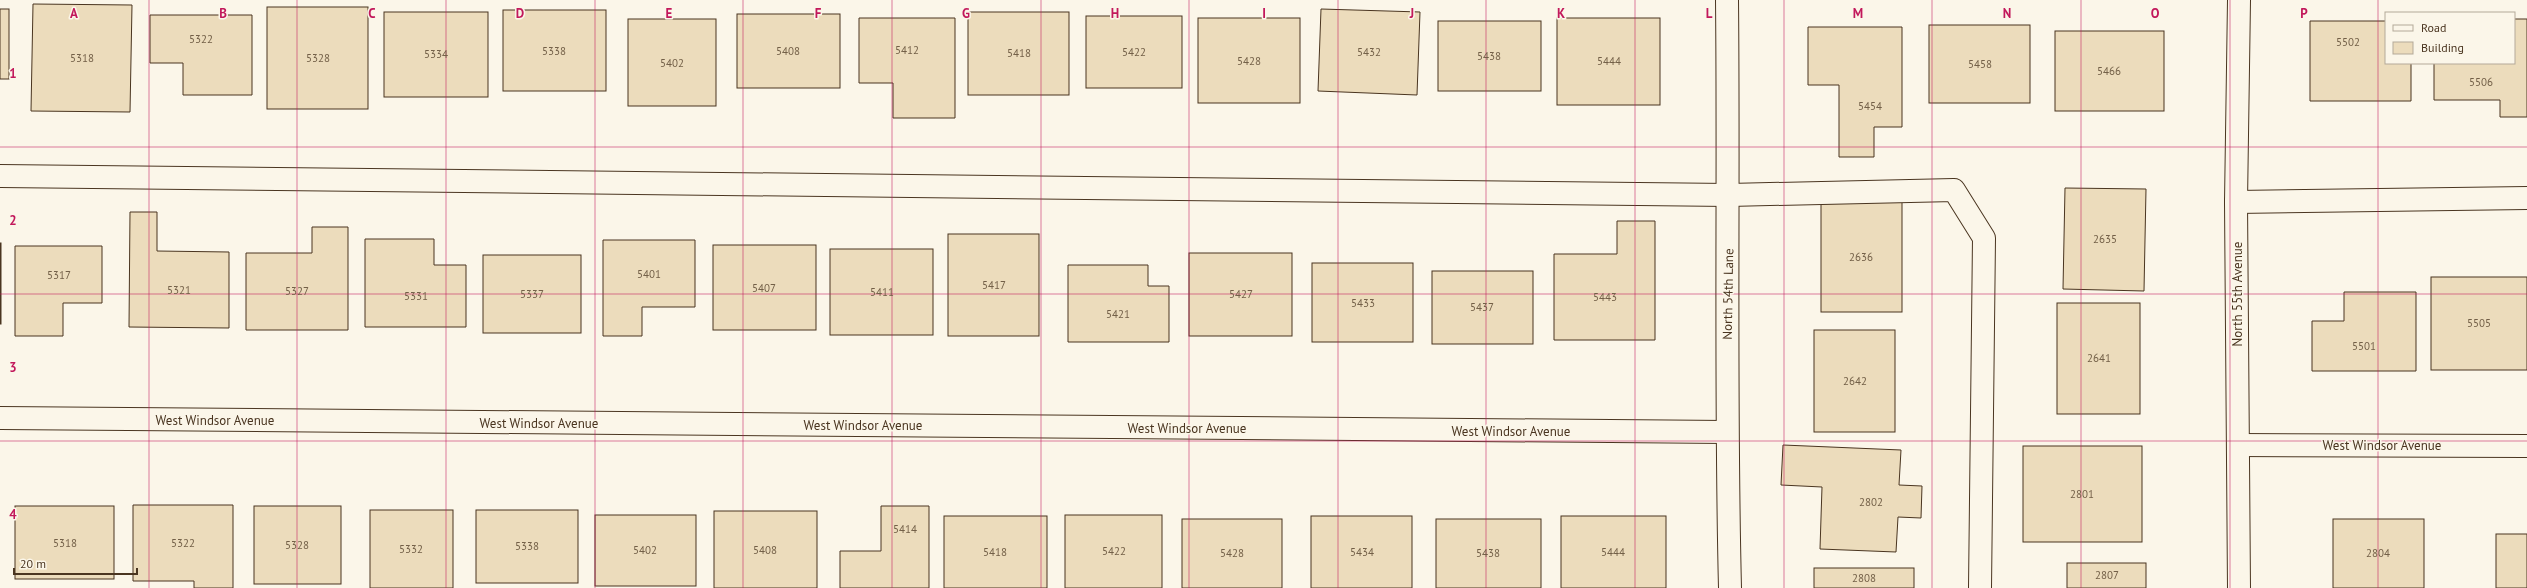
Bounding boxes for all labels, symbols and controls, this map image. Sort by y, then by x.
text: A [70,5,78,22]
text: B [219,5,227,22]
text: C [368,5,376,22]
text: D [516,5,524,22]
text: E [666,5,673,22]
text: F [815,5,822,22]
text: G [962,5,970,22]
text: H [1111,5,1119,22]
text: I [1262,5,1266,22]
text: J [1409,5,1414,22]
text: K [1557,5,1565,22]
text: L [1706,5,1713,22]
text: M [1853,5,1863,22]
text: N [2003,5,2011,22]
text: O [2151,5,2160,22]
text: P [2300,5,2308,22]
legend [2385,12,2515,64]
text: Road [2421,20,2446,35]
house number: 5322 [189,32,213,46]
house number: 5502 [2336,35,2360,49]
text: Building [2421,40,2464,55]
house number: 5412 [895,43,919,57]
house number: 5338 [542,44,566,58]
house number: 5408 [776,44,800,58]
house number: 5422 [1122,45,1146,59]
house number: 5432 [1357,45,1381,59]
house number: 5418 [1007,46,1031,60]
house number: 5334 [424,47,448,61]
house number: 5438 [1477,49,1501,63]
house number: 5318 [70,51,94,65]
house number: 5328 [306,51,330,65]
house number: 5428 [1237,54,1261,68]
house number: 5444 [1597,54,1621,68]
house number: 5402 [660,56,684,70]
house number: 5458 [1968,57,1992,71]
house number: 5466 [2097,64,2121,78]
text: 1 [9,65,17,82]
house number: 5506 [2469,75,2493,89]
house number: 5454 [1858,99,1882,113]
text: 2 [9,212,17,229]
house number: 2635 [2093,232,2117,246]
street label: North 55th Avenue [2229,242,2246,346]
street label: North 54th Lane [1719,248,1737,340]
house number: 2636 [1849,250,1873,264]
house number: 5401 [637,267,661,281]
house number: 5317 [47,268,71,282]
house number: 5417 [982,278,1006,292]
house number: 5407 [752,281,776,295]
house number: 5321 [167,283,191,297]
house number: 5327 [285,284,309,298]
house number: 5411 [870,285,894,299]
house number: 5337 [520,287,544,301]
house number: 5427 [1229,287,1253,301]
house number: 5331 [404,289,428,303]
house number: 5443 [1593,290,1617,304]
house number: 5433 [1351,296,1375,310]
house number: 5437 [1470,300,1494,314]
house number: 5421 [1106,307,1130,321]
house number: 5505 [2467,316,2491,330]
house number: 5501 [2352,339,2376,353]
house number: 2641 [2087,351,2111,365]
text: 3 [9,359,17,376]
house number: 2642 [1843,374,1867,388]
street label: West Windsor Avenue [156,412,274,429]
street label: West Windsor Avenue [480,415,598,432]
street label: West Windsor Avenue [804,417,922,434]
street label: West Windsor Avenue [1128,420,1246,437]
street label: West Windsor Avenue [1452,423,1570,440]
street label: West Windsor Avenue [2323,437,2441,454]
house number: 2801 [2070,487,2094,501]
house number: 2802 [1859,495,1883,509]
text: 4 [9,506,17,523]
house number: 5414 [893,522,917,536]
house number: 5318 [53,536,77,550]
house number: 5322 [171,536,195,550]
house number: 5328 [285,538,309,552]
house number: 5338 [515,539,539,553]
house number: 5332 [399,542,423,556]
house number: 5402 [633,543,657,557]
house number: 5408 [753,543,777,557]
house number: 5422 [1102,544,1126,558]
house number: 5418 [983,545,1007,559]
house number: 5434 [1350,545,1374,559]
house number: 5444 [1601,545,1625,559]
house number: 5428 [1220,546,1244,560]
house number: 5438 [1476,546,1500,560]
house number: 2804 [2366,546,2390,560]
scale bar [14,550,137,576]
text: 20 m [20,556,46,571]
house number: 2807 [2095,568,2119,582]
house number: 2808 [1852,571,1876,585]

